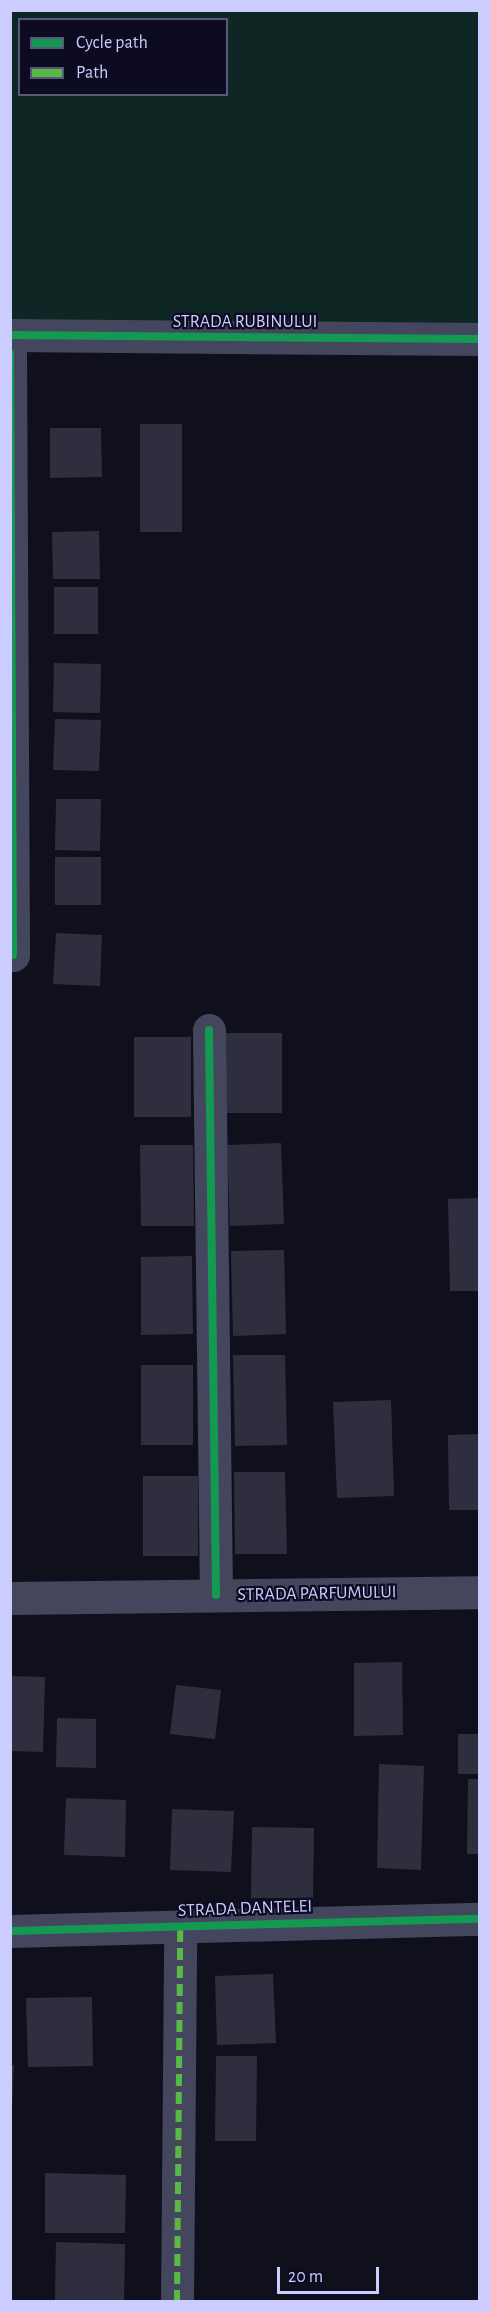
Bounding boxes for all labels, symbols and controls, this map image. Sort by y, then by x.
legend [18,18,228,96]
text: Cycle path [76,34,148,52]
text: Path [76,64,108,82]
street label: STRADA RUBINULUI [173,311,317,333]
street label: STRADA PARFUMULUI [237,1582,397,1606]
street label: STRADA DANTELEI [177,1896,313,1922]
scale bar [280,2255,382,2293]
text: 20 m [288,2268,323,2286]

